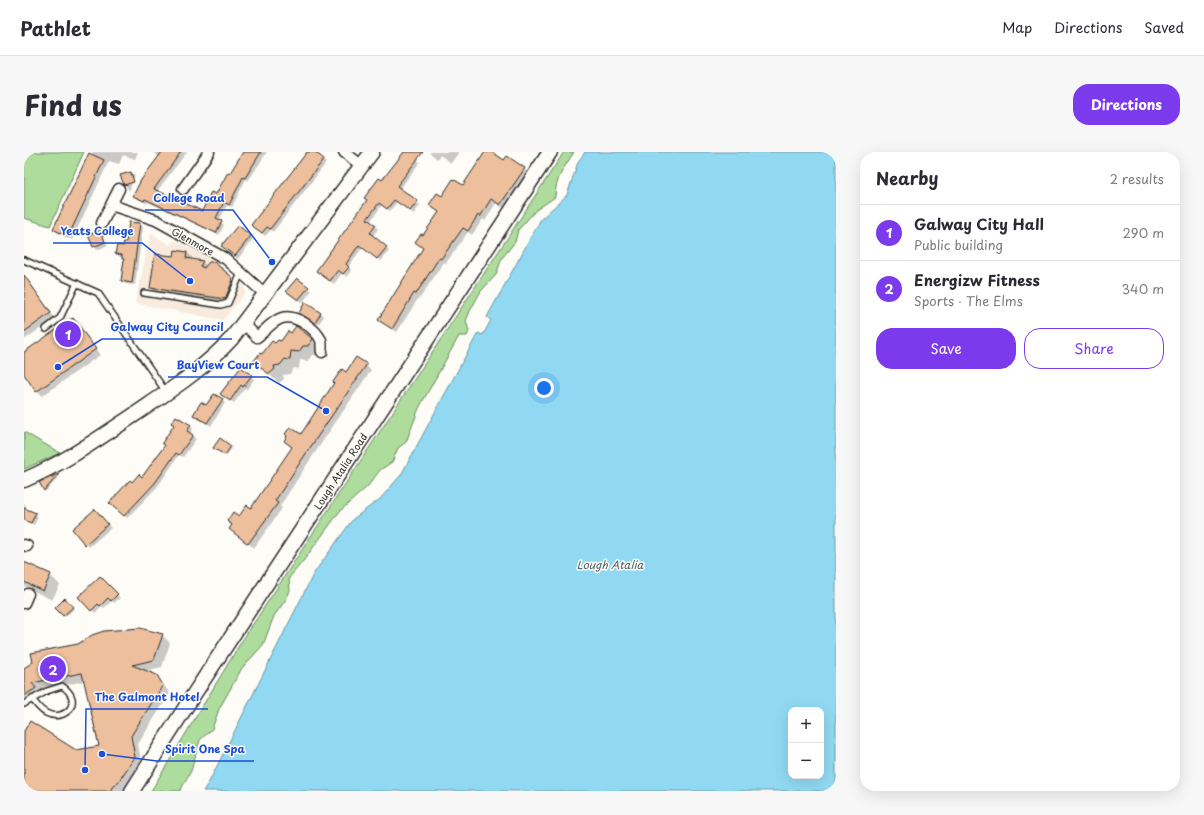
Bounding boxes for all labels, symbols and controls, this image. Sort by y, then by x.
text: Pathlet [20,14,91,42]
text: Map [1002,17,1032,38]
text: Directions [1054,17,1122,38]
text: Saved [1144,17,1184,38]
text: Find us [24,83,122,126]
button: Directions [1073,84,1180,125]
text: Nearby [876,165,938,191]
text: 2 results [1110,169,1164,188]
callout: College Road [145,187,233,210]
text: College Road [153,189,225,206]
text: Galway City Hall [914,212,1044,235]
callout: Yeats College [53,220,142,243]
text: Yeats College [61,222,133,239]
street label: Glenmore [169,223,217,259]
text: 1 [886,223,892,242]
text: 290 m [1123,223,1164,242]
text: Public building [914,235,1003,254]
text: Energizw Fitness [914,268,1040,291]
text: 2 [884,279,894,298]
text: 340 m [1121,279,1164,298]
text: Sports · The Elms [914,291,1023,310]
callout: Galway City Council [102,316,232,339]
text: Galway City Council [110,318,224,335]
pin: 1 [55,319,81,349]
button: Save [876,328,1016,369]
button: Share [1024,328,1164,369]
callout: BayView Court [168,354,267,377]
text: BayView Court [176,356,260,373]
your location [534,378,554,398]
street label: Lough Atalia Road [310,430,370,512]
water label: Lough Atalia [577,556,644,573]
pin: 2 [40,654,66,684]
callout: The Galmont Hotel [86,686,208,709]
text: The Galmont Hotel [95,688,199,705]
map controls [788,707,824,779]
button: + [788,707,824,743]
callout: Spirit One Spa [157,738,254,761]
text: Spirit One Spa [165,740,245,757]
button: − [788,743,824,779]

